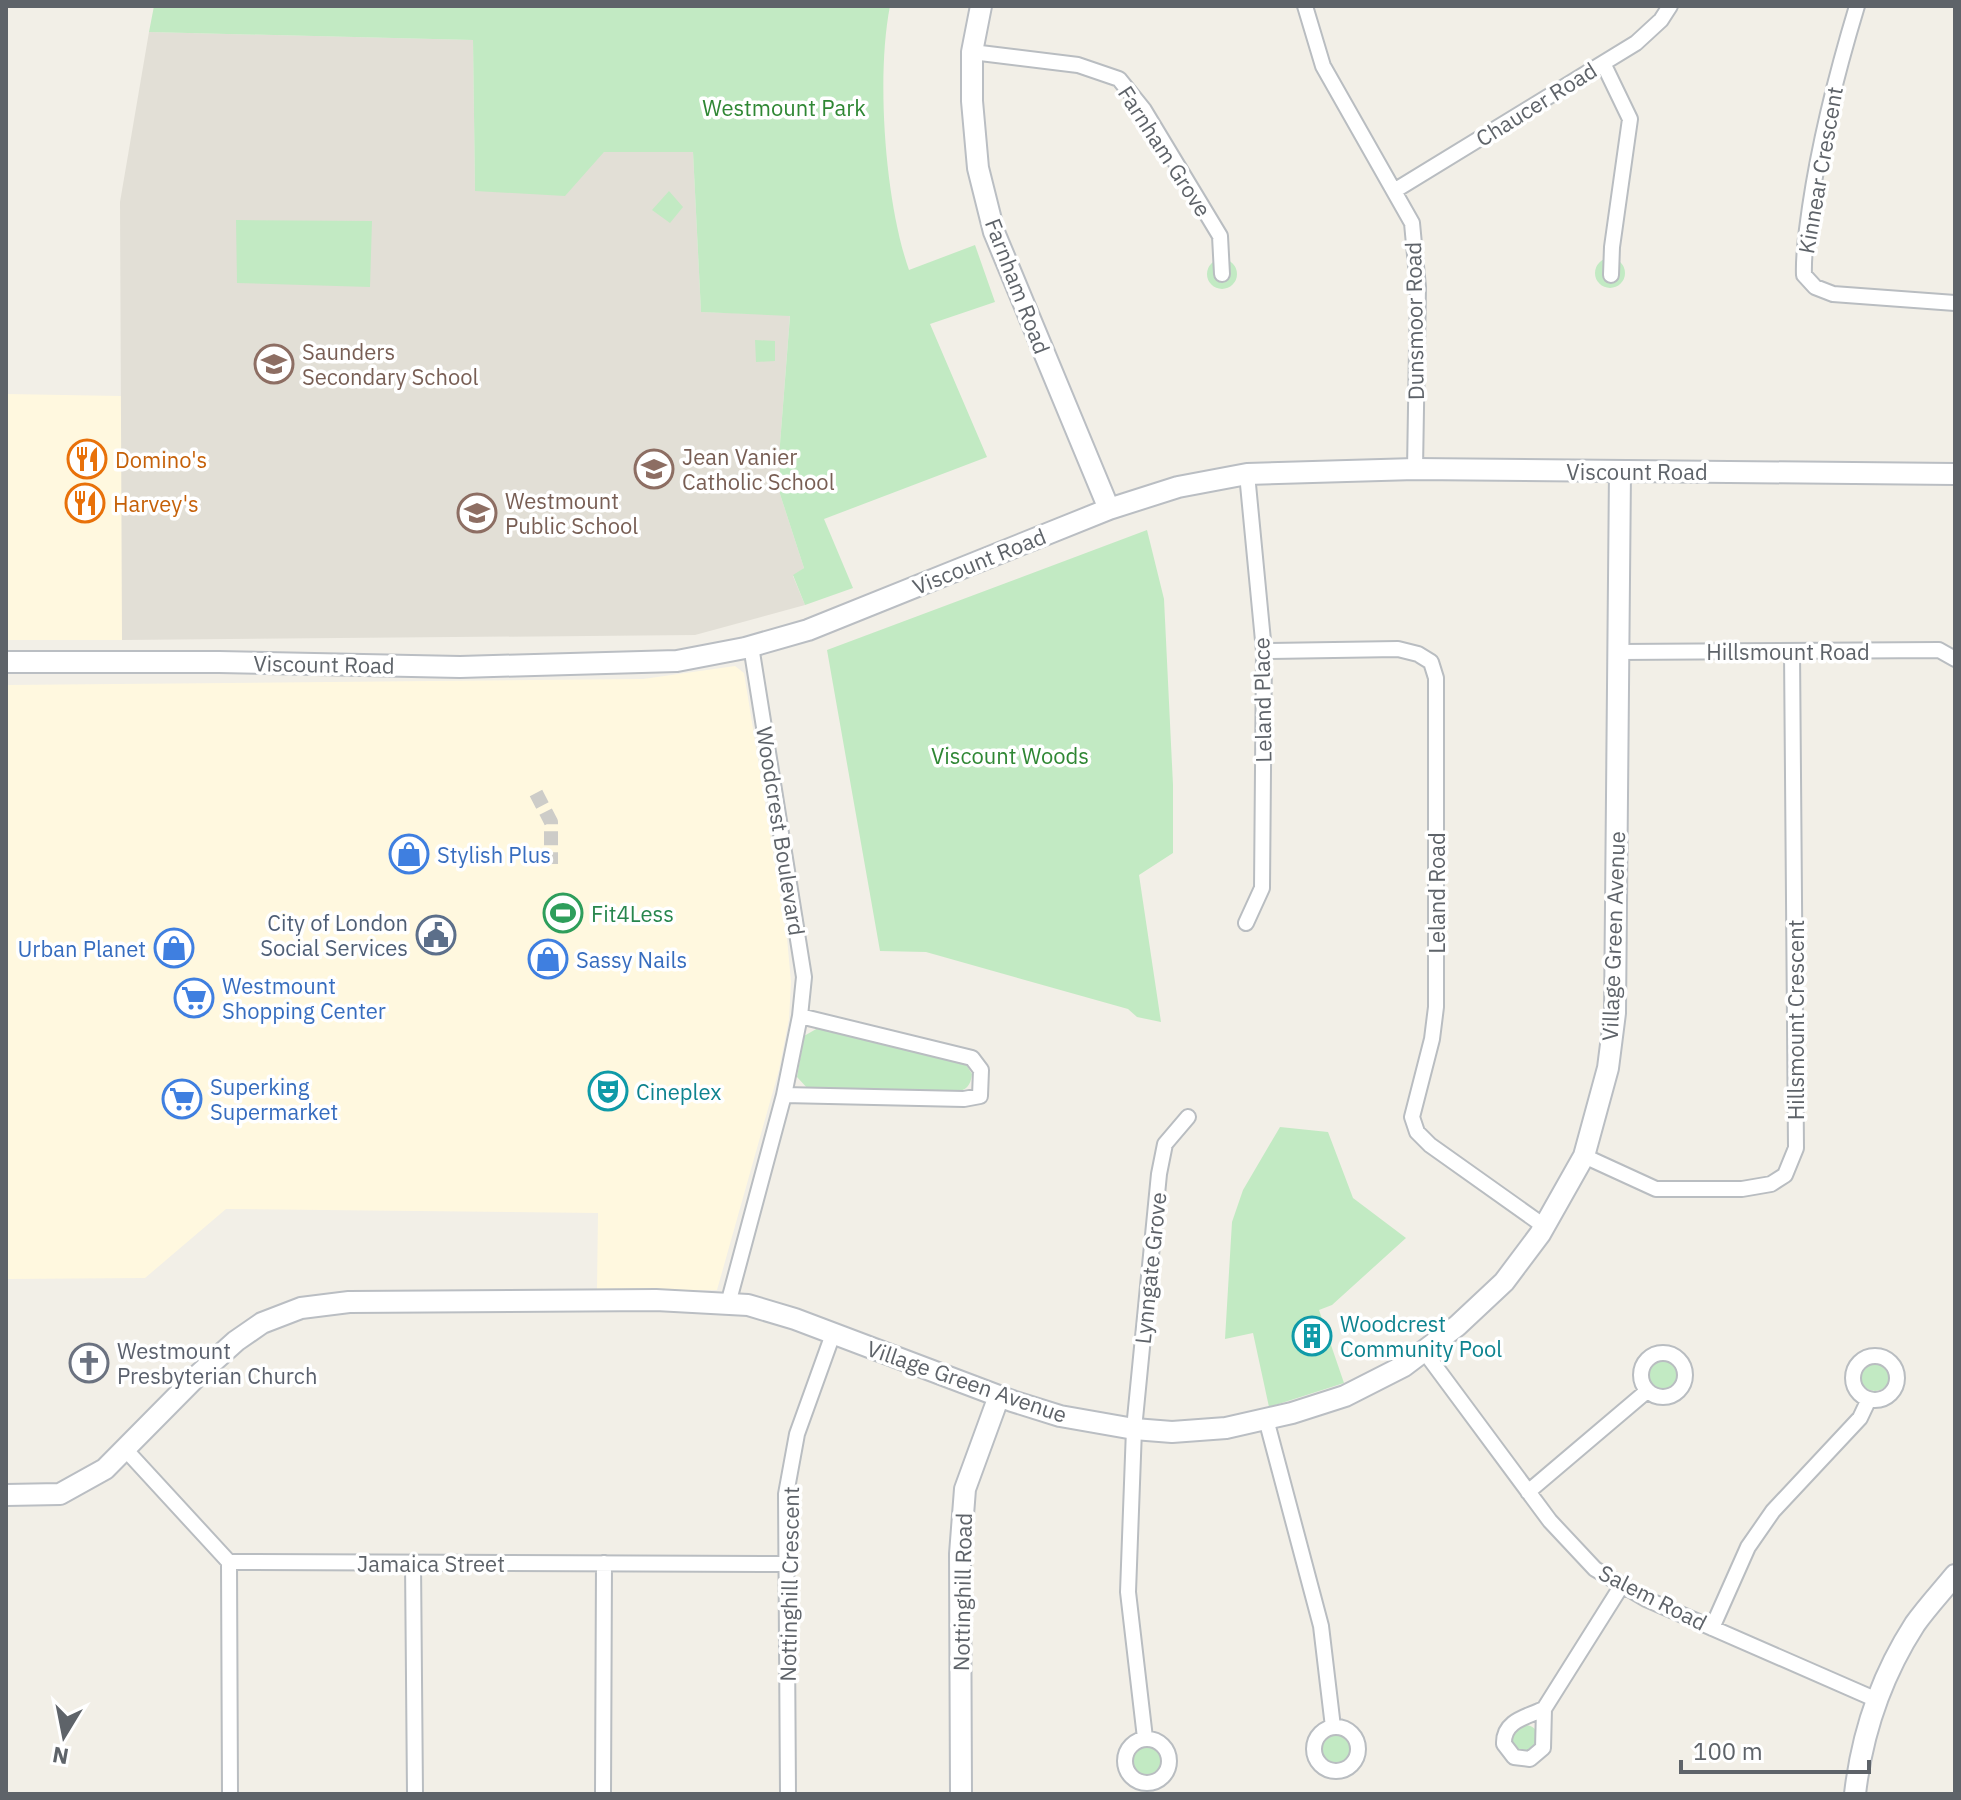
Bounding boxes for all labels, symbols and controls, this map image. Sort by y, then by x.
street label: Chaucer Road [1470,55,1602,153]
street label: Farnham Grove [1112,80,1218,222]
street label: Kinnear Crescent [1791,84,1849,256]
park label: Westmount Park [702,93,866,122]
street label: Farnham Road [979,214,1057,358]
street label: Dunsmoor Road [1398,242,1430,400]
place label: Saunders Secondary School [302,337,479,391]
school or university icon: Saunders Secondary School [253,343,295,385]
restaurant icon: Domino's [66,438,108,480]
place label: Jean Vanier Catholic School [682,442,835,496]
place label: Domino's [115,445,207,474]
school or university icon: Jean Vanier Catholic School [633,448,675,490]
street label: Viscount Road [1566,457,1708,486]
restaurant icon: Harvey's [64,482,106,524]
place label: Westmount Public School [505,486,638,540]
place label: Harvey's [113,489,199,518]
school or university icon: Westmount Public School [456,492,498,534]
street label: Viscount Road [908,521,1050,601]
street label: Leland Place [1246,637,1278,763]
street label: Hillsmount Road [1706,637,1870,666]
street label: Viscount Road [253,648,395,680]
street label: Woodcrest Boulevard [750,724,812,938]
park label: Viscount Woods [931,741,1089,770]
street label: Village Green Avenue [1595,831,1631,1041]
street label: Leland Road [1422,832,1451,954]
shop icon: Stylish Plus [388,833,430,875]
place label: Stylish Plus [437,840,551,869]
sports icon: Fit4Less [542,892,584,934]
place label: Fit4Less [591,899,674,928]
place label: City of London Social Services [260,908,408,962]
public building icon: City of London Social Services [415,914,457,956]
street label: Hillsmount Crescent [1781,920,1810,1120]
shop icon: Urban Planet [153,927,195,969]
place label: Urban Planet [17,934,146,963]
shop icon: Sassy Nails [527,938,569,980]
place label: Sassy Nails [576,945,687,974]
place label: Westmount Shopping Center [222,971,386,1025]
supermarket icon: Westmount Shopping Center [173,977,215,1019]
theatre icon: Cineplex [587,1070,629,1112]
place label: Superking Supermarket [210,1072,338,1126]
place label: Cineplex [636,1077,721,1106]
supermarket icon: Superking Supermarket [161,1078,203,1120]
street label: Lynngate Grove [1128,1191,1172,1345]
place label: Woodcrest Community Pool [1340,1309,1502,1363]
building icon: Woodcrest Community Pool [1291,1315,1333,1357]
street label: Village Green Avenue [863,1333,1071,1429]
place label: Westmount Presbyterian Church [117,1336,317,1390]
church icon: Westmount Presbyterian Church [68,1342,110,1384]
street label: Nottinghill Crescent [773,1486,805,1682]
street label: Nottinghill Road [946,1513,978,1671]
street label: Jamaica Street [357,1549,505,1578]
street label: Salem Road [1594,1557,1712,1637]
north arrow [24,1696,104,1776]
scale bar [1681,1724,1869,1774]
text: 100 m [1693,1735,1763,1767]
text: N [50,1741,71,1772]

